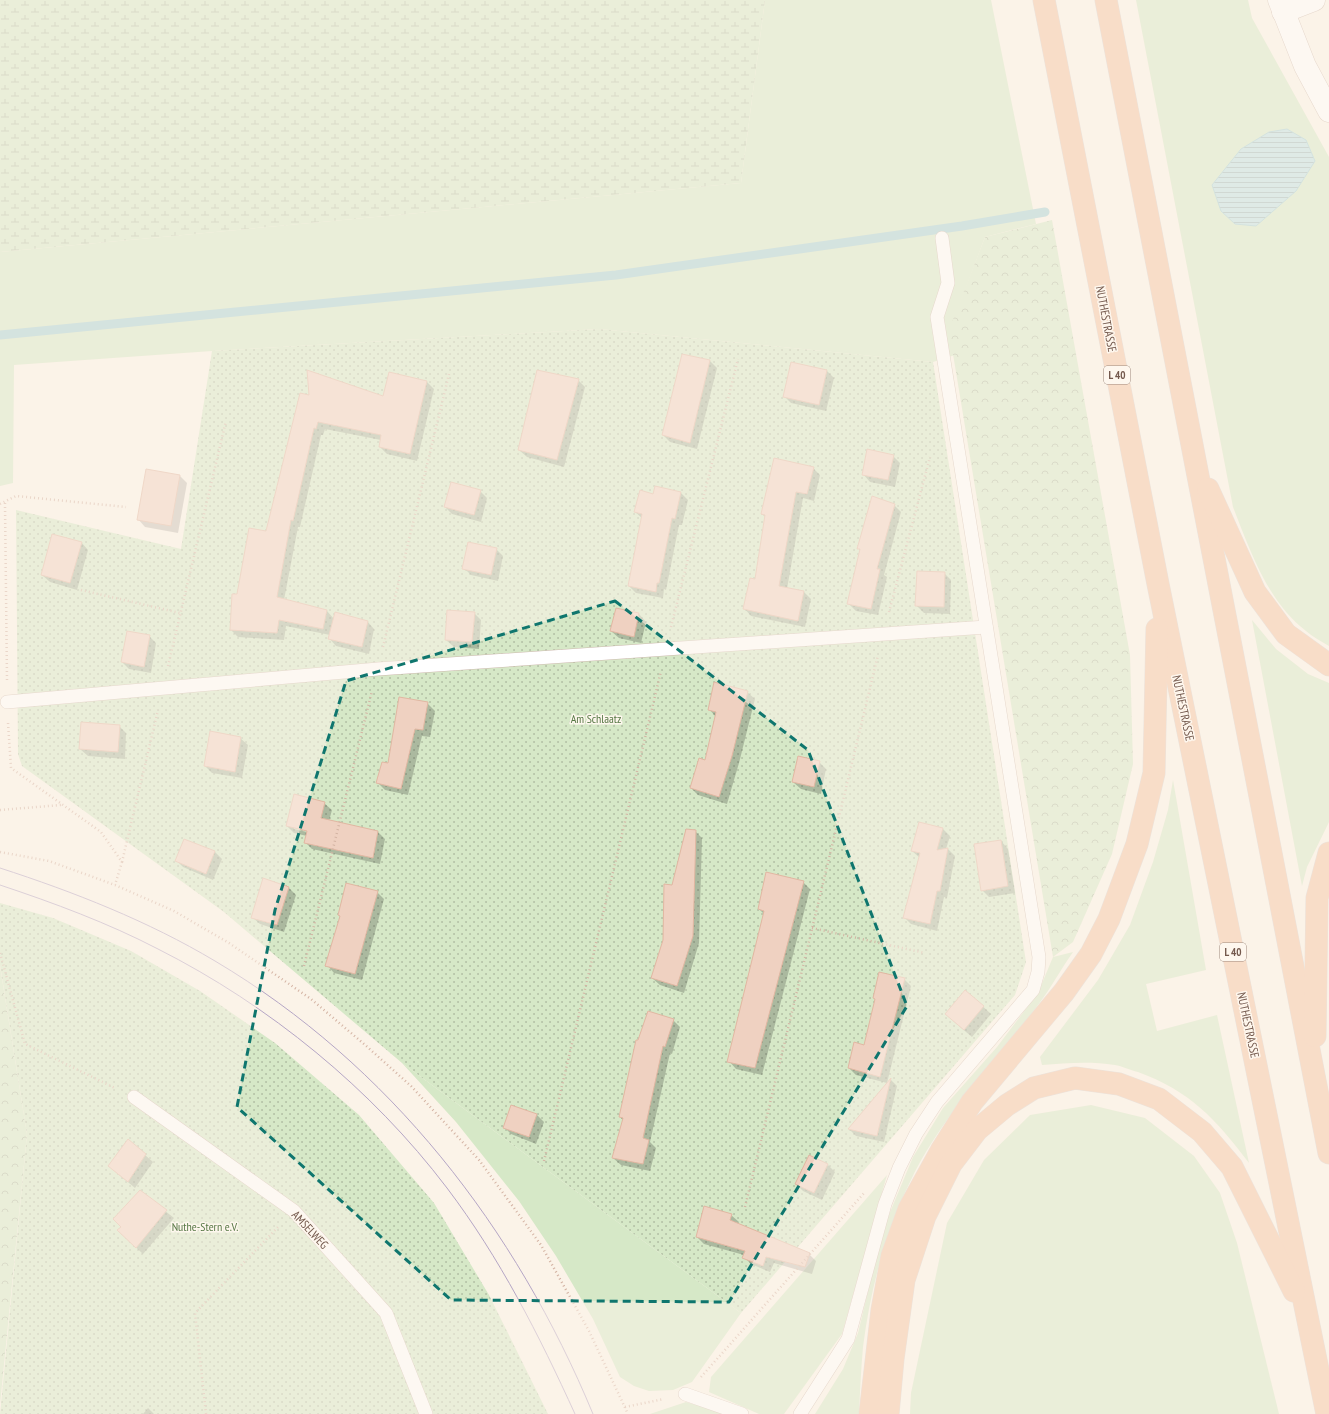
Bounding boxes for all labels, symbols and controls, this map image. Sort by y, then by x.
street label: NUTHESTRASSE [1093,285,1120,353]
road number: L 40 [1104,366,1130,384]
street label: NUTHESTRASSE [1169,674,1198,742]
park label: Am Schlaatz [571,711,621,726]
road number: L 40 [1220,943,1246,961]
street label: NUTHESTRASSE [1234,991,1263,1059]
street label: AMSELWEG [289,1207,332,1252]
park label: Nuthe-Stern e.V. [172,1219,238,1234]

